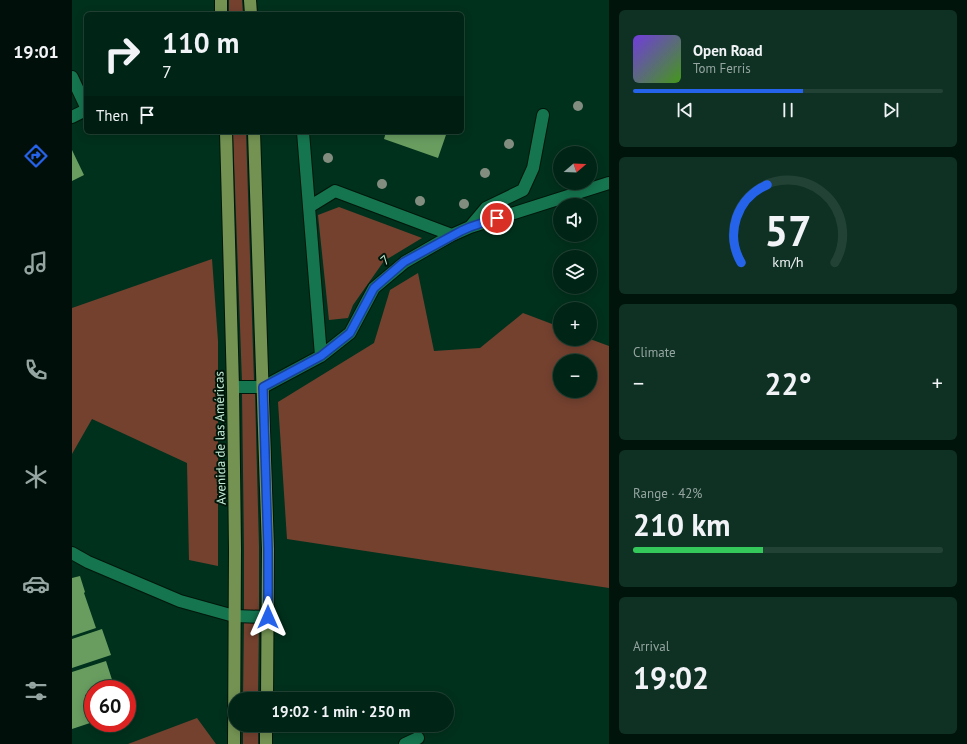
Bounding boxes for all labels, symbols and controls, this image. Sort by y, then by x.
text: 110 m [162,24,239,61]
icon: right [96,28,148,80]
text: 19:01 [13,40,59,63]
text: Open Road [693,41,763,60]
text: 7 [162,60,172,83]
text: Tom Ferris [693,60,751,77]
icon: previous [674,99,696,121]
icon: pause [777,99,799,121]
icon: next [880,99,902,121]
icon: arrive [136,104,158,126]
text: Then [96,106,128,125]
icon: directions [22,142,50,170]
north arrow [553,146,597,190]
map controls [553,146,597,398]
button: sound [553,198,597,242]
pin [480,201,514,235]
text: 57 [764,204,812,257]
icon: arrive [486,207,508,229]
icon: music [22,249,50,277]
button: layers [553,250,597,294]
street label: 7 [377,251,393,269]
text: km/h [772,252,804,271]
button: + [553,302,597,346]
text: Climate [633,344,676,361]
button: − [553,354,597,398]
icon: phone [22,356,50,384]
text: 22° [764,364,812,403]
text: − [633,369,644,397]
text: + [932,369,943,397]
street label: Avenida de las Américas [210,371,230,505]
icon: climate [22,463,50,491]
text: Range · 42% [633,485,702,502]
text: 210 km [633,505,731,544]
icon: car [22,570,50,598]
position arrow [247,596,289,638]
text: Arrival [633,638,669,655]
text: 19:02 [633,658,709,697]
icon: filters [22,677,50,705]
speed limit sign: 60 [84,680,136,732]
text: 19:02 · 1 min · 250 m [272,702,410,721]

